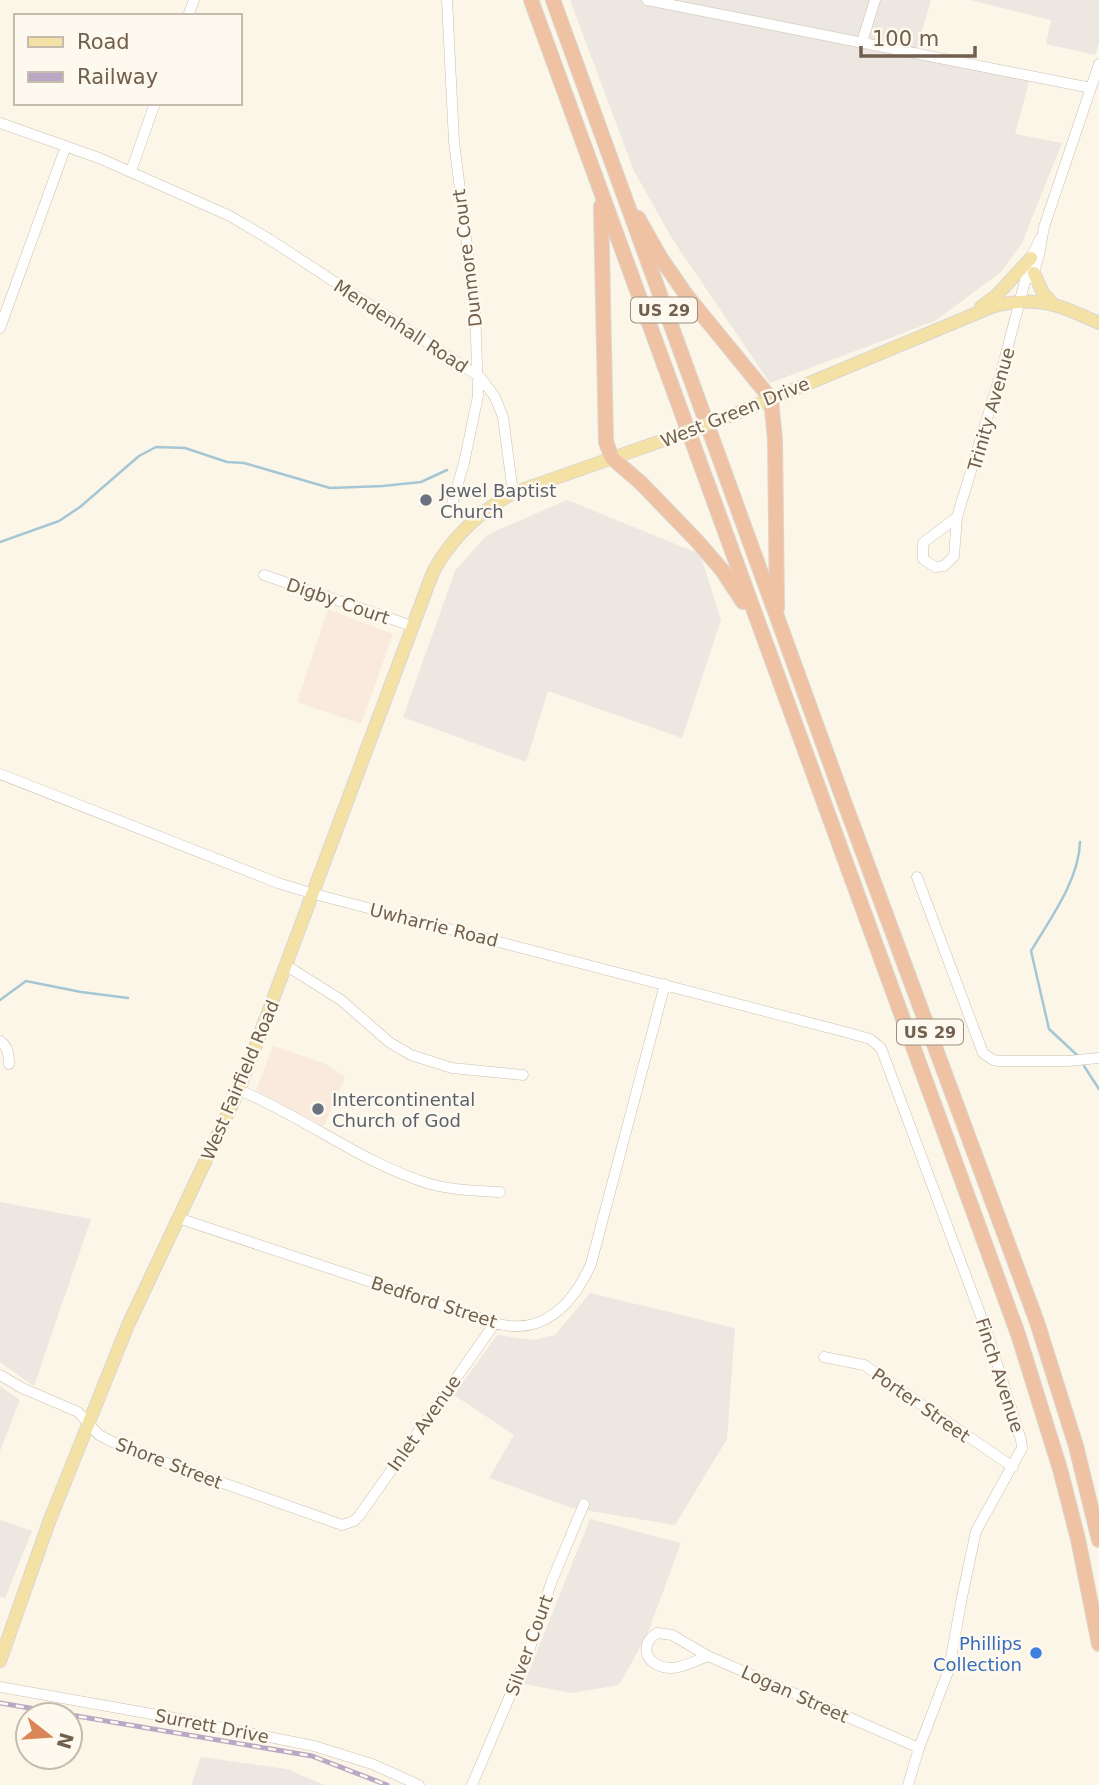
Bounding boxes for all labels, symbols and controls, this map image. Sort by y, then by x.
legend [14,14,242,105]
scale bar [861,14,975,58]
text: 100 m [872,27,939,51]
text: Road [77,30,130,54]
text: Railway [77,65,158,89]
street label: Dunmore Court [448,188,486,328]
street label: Mendenhall Road [330,275,472,377]
road number: US 29 [631,298,697,322]
street label: Trinity Avenue [963,345,1019,474]
street label: West Green Drive [658,373,812,451]
place label: Jewel Baptist Church [439,480,556,522]
marker: Jewel Baptist Church [418,492,434,508]
street label: Digby Court [284,574,392,628]
street label: Uwharrie Road [368,899,500,951]
street label: West Fairfield Road [197,997,283,1163]
road number: US 29 [897,1020,963,1044]
place label: Intercontinental Church of God [332,1089,475,1131]
marker: Intercontinental Church of God [310,1101,326,1117]
street label: Bedford Street [368,1272,500,1332]
street label: Finch Avenue [972,1315,1028,1435]
street label: Porter Street [868,1364,974,1446]
street label: Inlet Avenue [383,1371,465,1475]
street label: Shore Street [113,1433,225,1493]
street label: Silver Court [501,1592,557,1698]
place label: Phillips Collection [933,1633,1022,1675]
marker: Phillips Collection [1028,1645,1044,1661]
street label: Logan Street [738,1661,852,1727]
north arrow [14,1701,84,1771]
street label: Surrett Drive [153,1705,271,1747]
text: N [52,1730,78,1752]

